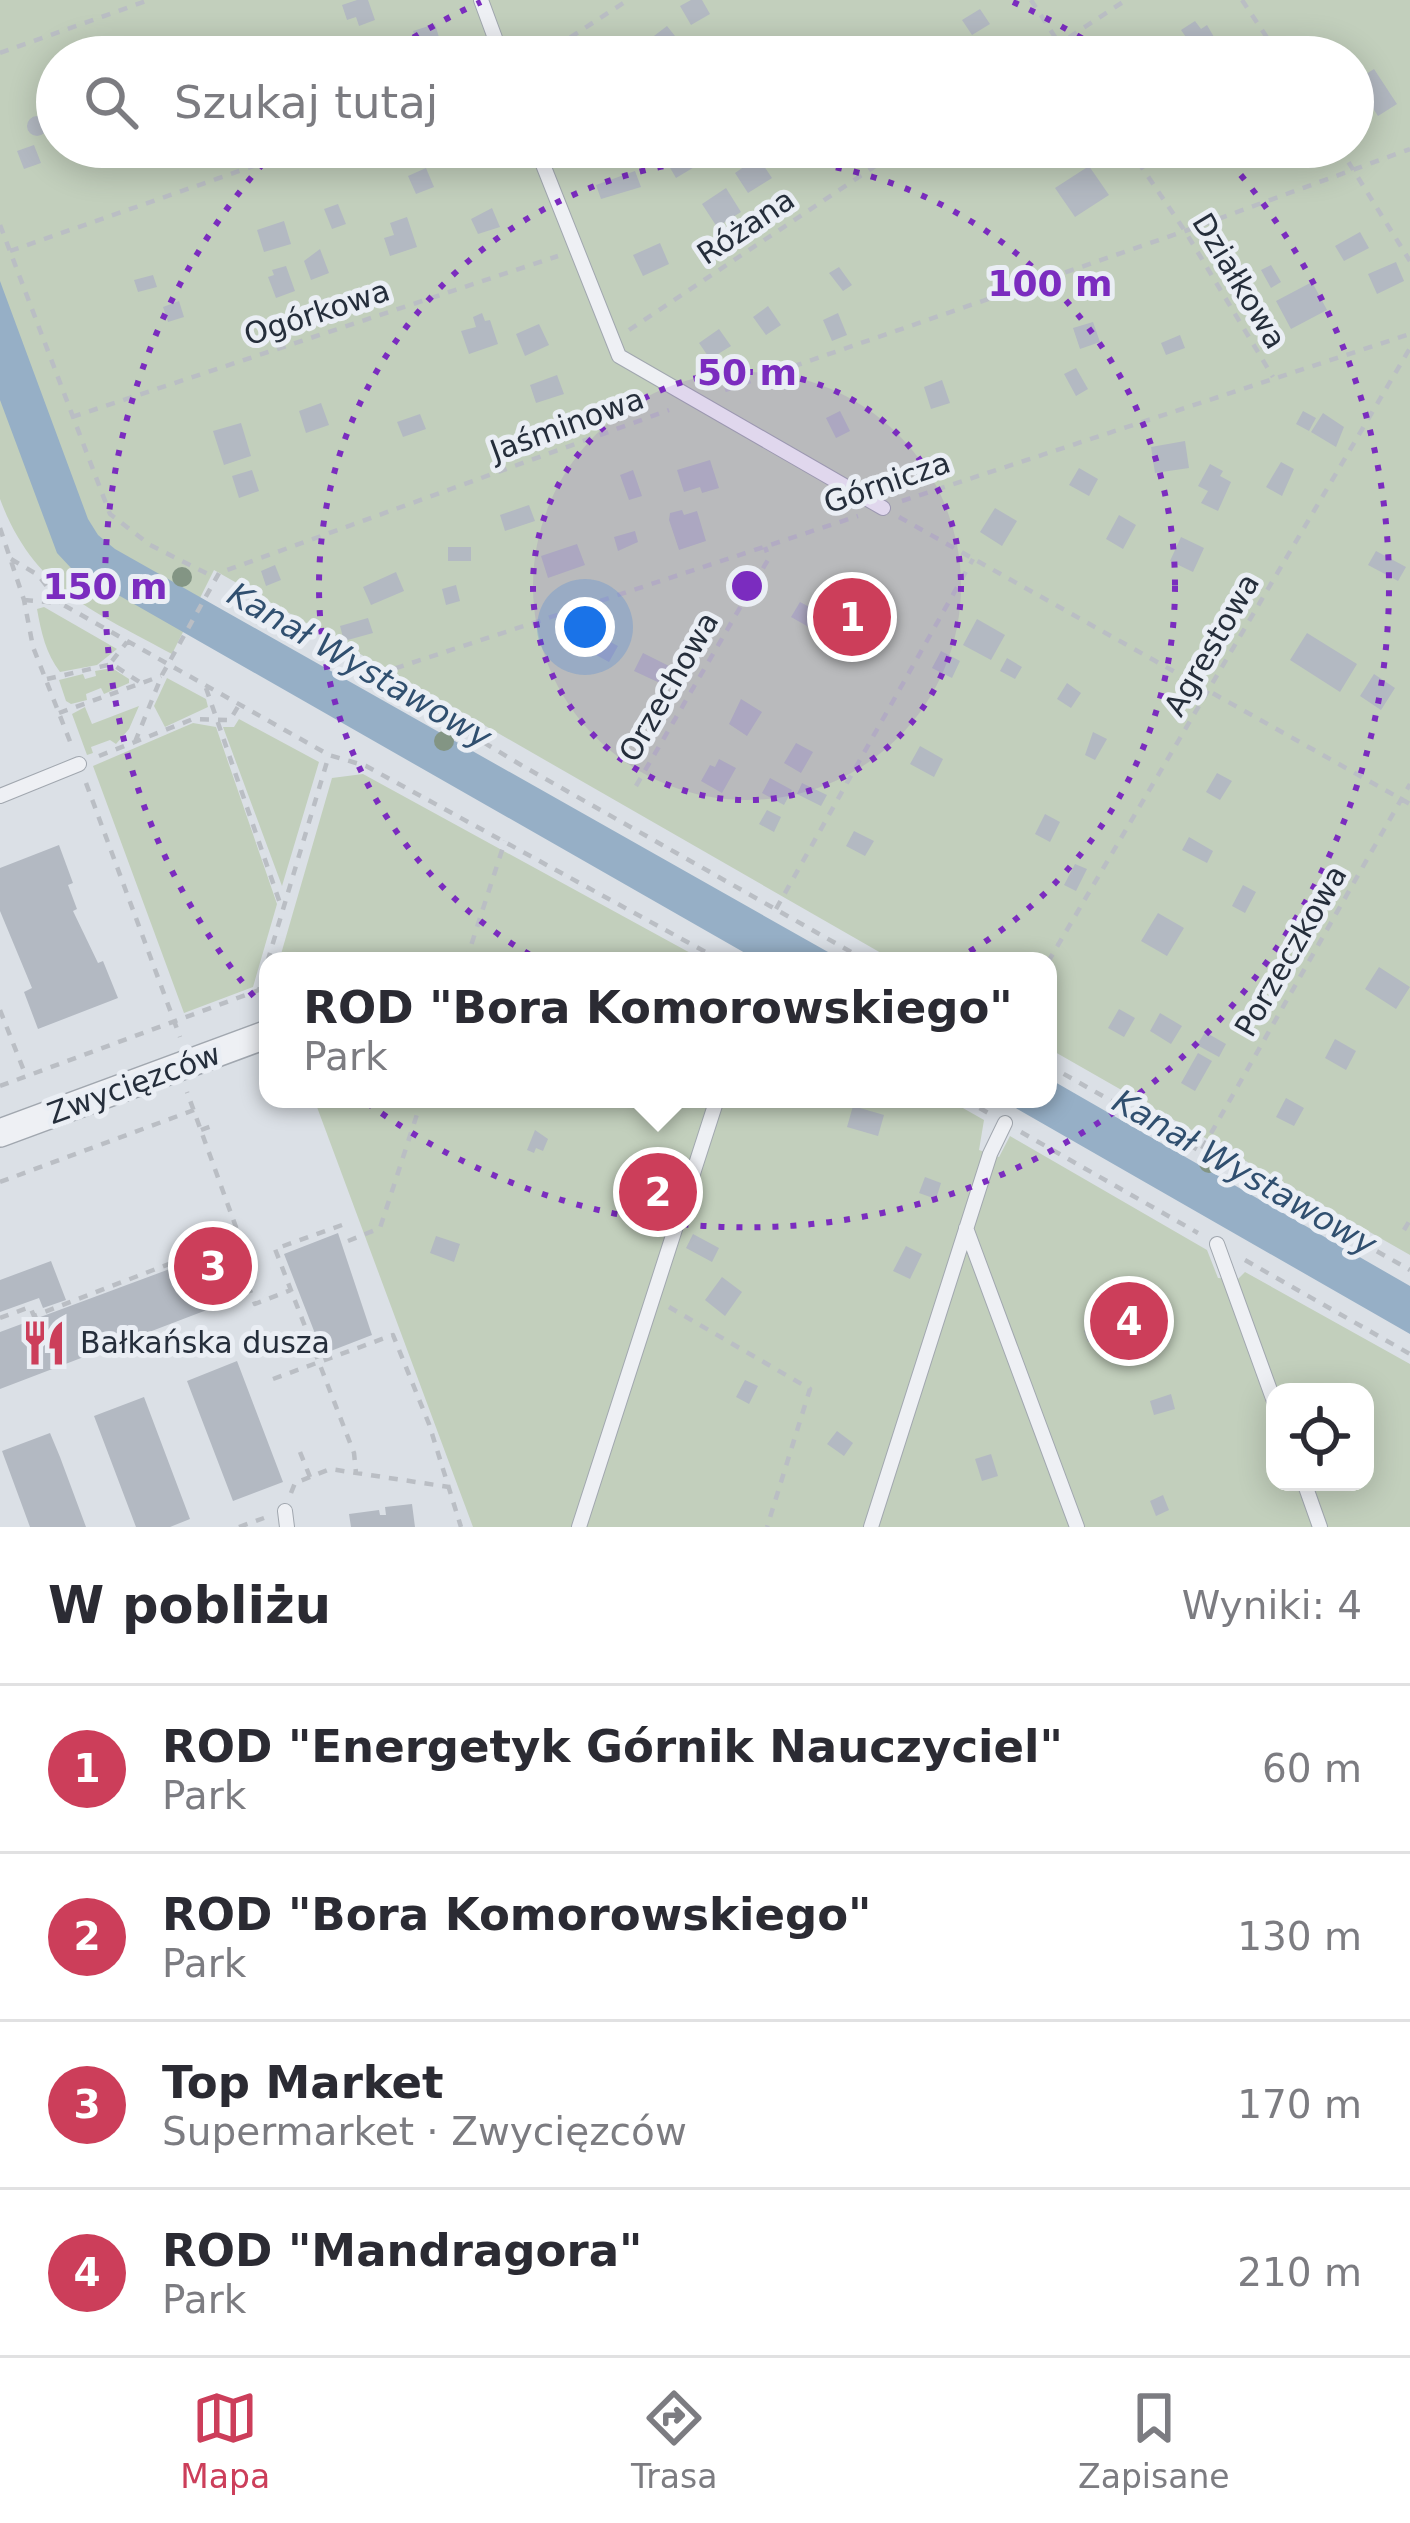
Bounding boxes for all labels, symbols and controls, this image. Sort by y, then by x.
search box [36,36,1374,168]
icon: search [78,69,144,135]
text: Szukaj tutaj [174,76,438,129]
street label: Różana [691,181,801,272]
street label: Działkowa [1185,207,1293,355]
text: 100 m [987,263,1113,304]
street label: Ogórkowa [240,273,394,352]
text: 50 m [697,352,797,393]
street label: Jaśminowa [483,381,648,469]
street label: Górnicza [819,445,955,520]
centre of rings [726,565,768,607]
text: 150 m [42,566,168,607]
street label: Agrestowa [1157,567,1266,722]
pin: 1 [813,572,891,662]
water label: Kanał Wystawowy [221,574,499,757]
your location [555,597,615,657]
street label: Orzechowa [612,606,725,768]
street label: Porzeczkowa [1227,859,1354,1043]
popup [259,952,1057,1108]
text: ROD "Bora Komorowskiego" [303,981,1013,1034]
text: Park [303,1034,388,1079]
street label: Zwycięzców [43,1036,225,1131]
water label: Kanał Wystawowy [1106,1081,1384,1264]
pin: 2 [619,1147,697,1237]
pin: 3 [174,1221,252,1311]
pin: 4 [1090,1276,1168,1366]
restaurant icon: Bałkańska dusza [19,1318,69,1368]
place label: Bałkańska dusza [80,1325,330,1360]
map controls [1266,1383,1374,1491]
button: locate [1266,1383,1374,1491]
text: W pobliżu [48,1576,331,1635]
text: Wyniki: 4 [1182,1583,1362,1628]
text: ROD "Energetyk Górnik Nauczyciel" [162,1720,1063,1773]
text: 1 [73,1746,101,1791]
text: 60 m [1262,1746,1362,1791]
text: Park [162,1773,246,1818]
text: ROD "Bora Komorowskiego" [162,1888,872,1941]
text: 2 [73,1914,101,1959]
text: 130 m [1237,1914,1362,1959]
text: Park [162,1941,246,1986]
text: Top Market [162,2056,444,2109]
text: 3 [73,2082,101,2127]
text: 170 m [1237,2082,1362,2127]
text: Supermarket · Zwycięzców [162,2109,687,2154]
text: ROD "Mandragora" [162,2224,642,2277]
text: 4 [73,2250,101,2295]
text: 210 m [1237,2250,1362,2295]
text: Park [162,2277,246,2322]
tab: Mapa [180,2385,270,2496]
tab: Trasa [631,2385,717,2496]
tab: Zapisane [1078,2385,1230,2496]

